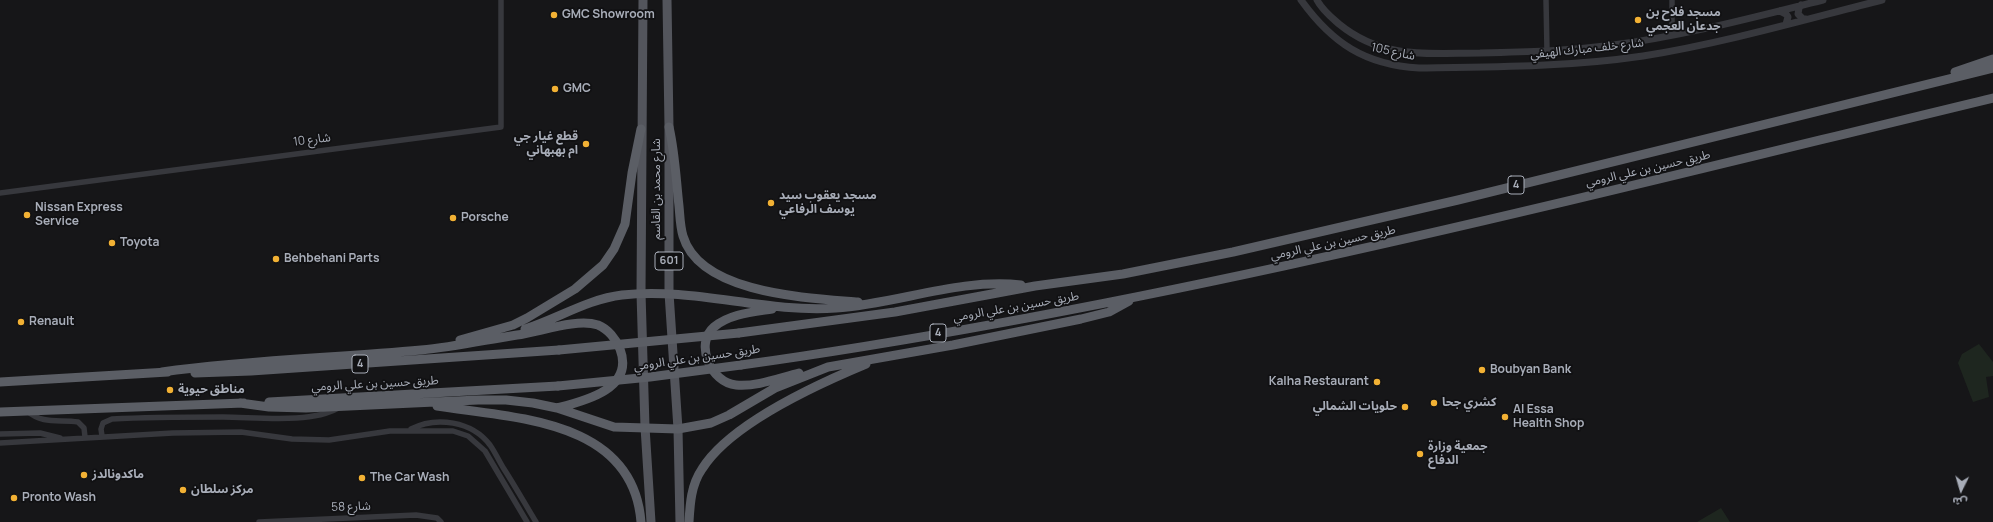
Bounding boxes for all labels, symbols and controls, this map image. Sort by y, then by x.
place label: مسجد فلاح بن جدعان العجمي [1646,6,1721,34]
place label: GMC Showroom [562,8,655,22]
marker: GMC Showroom [549,10,559,20]
marker: مسجد فلاح بن جدعان العجمي [1633,15,1643,25]
street label: شارع خلف مبارك الهيفي [1529,36,1645,62]
street label: شارع 105 [1370,40,1416,64]
place label: GMC [563,82,591,96]
marker: GMC [550,84,560,94]
place label: قطع غيار جي ام بهبهاني [514,130,578,158]
street label: شارع 10 [292,131,332,149]
street label: شارع محمد بن القاسم [650,138,664,240]
marker: قطع غيار جي ام بهبهاني [581,139,591,149]
street label: طريق حسين بن علي الرومي [1584,148,1712,190]
road number: 4 [1508,176,1524,194]
place label: مسجد يعقوب سيد يوسف الرفاعي [779,189,877,217]
marker: مسجد يعقوب سيد يوسف الرفاعي [766,198,776,208]
place label: Nissan Express Service [35,201,123,229]
marker: Nissan Express Service [22,210,32,220]
place label: Porsche [461,211,509,225]
marker: Porsche [448,213,458,223]
street label: طريق حسين بن علي الرومي [1269,223,1397,263]
place label: Toyota [120,236,159,250]
marker: Toyota [107,238,117,248]
place label: Behbehani Parts [284,252,380,266]
road number: 601 [655,252,683,270]
marker: Behbehani Parts [271,254,281,264]
street label: طريق حسين بن علي الرومي [952,289,1080,325]
place label: Renault [29,315,74,329]
marker: Renault [16,317,26,327]
road number: 4 [930,324,946,342]
street label: طريق حسين بن علي الرومي [633,342,761,374]
road number: 4 [352,355,368,373]
place label: Boubyan Bank [1490,363,1571,377]
marker: Boubyan Bank [1477,365,1487,375]
street label: طريق حسين بن علي الرومي [311,373,439,395]
place label: Kalha Restaurant [1269,375,1369,389]
marker: Kalha Restaurant [1372,377,1382,387]
place label: مناطق حيوية [178,383,245,397]
marker: مناطق حيوية [165,385,175,395]
place label: كشري جحا [1442,396,1497,410]
marker: كشري جحا [1429,398,1439,408]
place label: حلويات الشمالي [1313,400,1397,414]
marker: حلويات الشمالي [1400,402,1410,412]
place label: Al Essa Health Shop [1513,403,1584,431]
marker: Al Essa Health Shop [1500,412,1510,422]
place label: جمعية وزارة الدفاع [1428,440,1488,468]
marker: جمعية وزارة الدفاع [1415,449,1425,459]
place label: ماكدونالدز [92,468,144,482]
marker: ماكدونالدز [79,470,89,480]
north arrow [1941,470,1981,510]
place label: The Car Wash [370,471,449,485]
marker: The Car Wash [357,473,367,483]
place label: مركز سلطان [191,483,254,497]
marker: مركز سلطان [178,485,188,495]
place label: Pronto Wash [22,491,96,505]
marker: Pronto Wash [9,493,19,503]
text: ش [1952,494,1968,511]
street label: شارع 58 [331,499,371,515]

